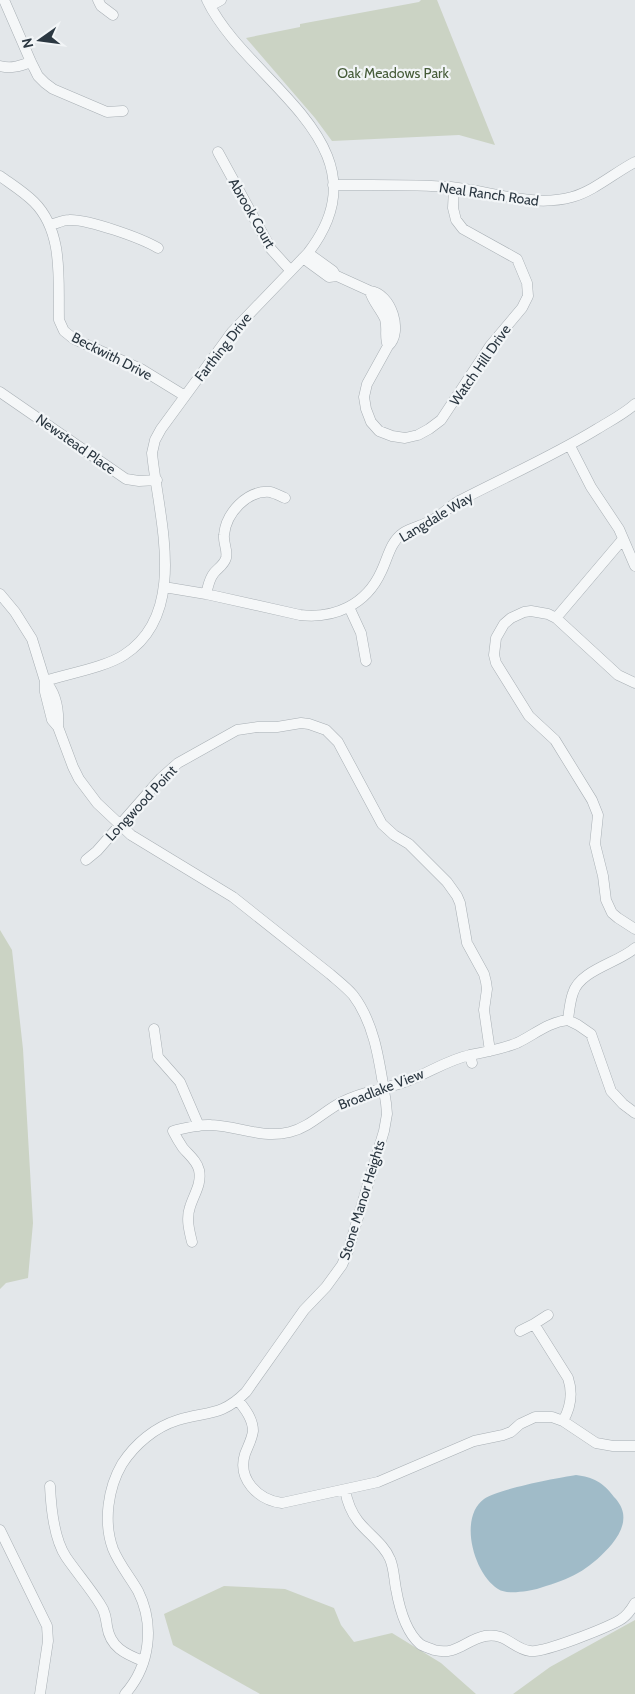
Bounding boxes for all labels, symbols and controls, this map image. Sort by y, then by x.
north arrow [15,15,65,65]
text: N [17,36,37,50]
park label: Oak Meadows Park [337,64,450,82]
street label: Abrook Court [225,175,279,252]
street label: Neal Ranch Road [438,178,540,210]
street label: Farthing Drive [191,309,255,385]
street label: Watch Hill Drive [445,321,515,409]
street label: Beckwith Drive [69,328,155,384]
street label: Newstead Place [32,410,120,478]
street label: Langdale Way [396,488,476,546]
street label: Longwood Point [101,761,181,845]
street label: Broadlake View [336,1064,426,1114]
street label: Stone Manor Heights [335,1138,389,1262]

